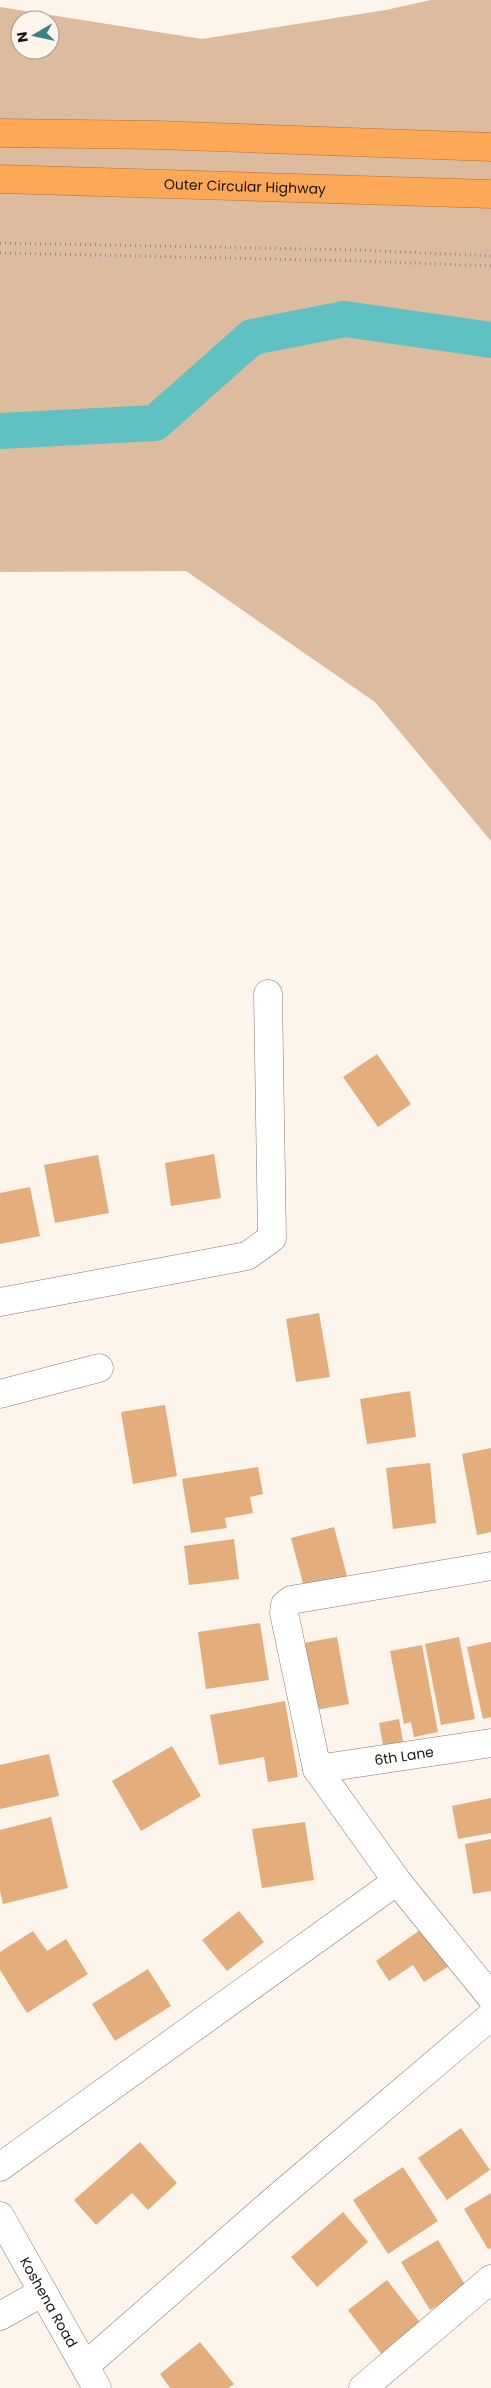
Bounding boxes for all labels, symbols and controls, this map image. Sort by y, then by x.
north arrow [10,10,60,60]
text: N [11,30,33,44]
street label: Outer Circular Highway [164,174,326,199]
street label: 6th Lane [373,1742,435,1770]
street label: Koshena Road [15,2253,82,2351]

